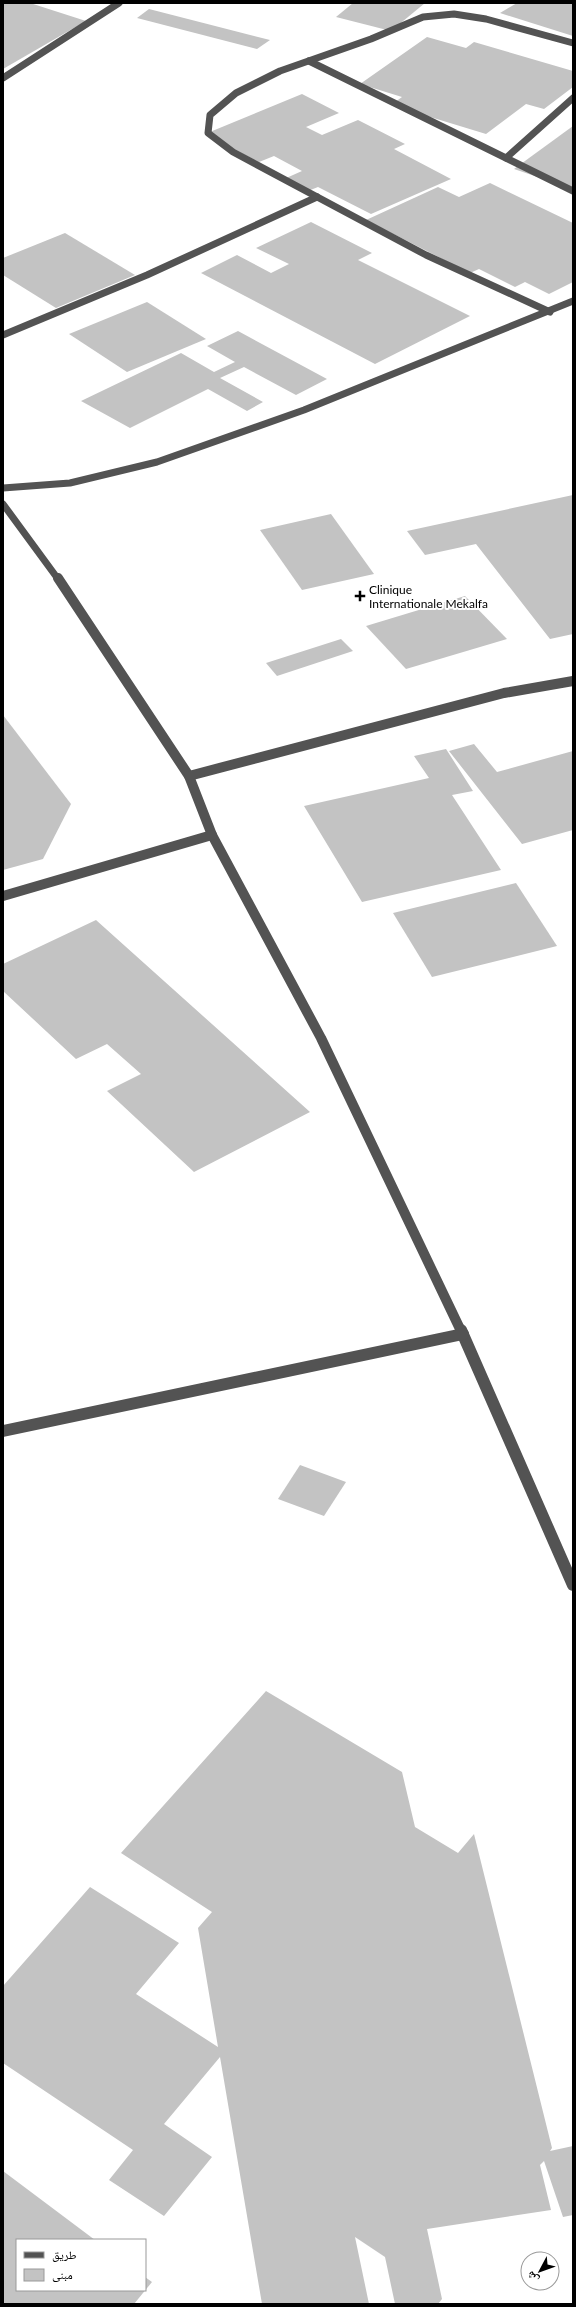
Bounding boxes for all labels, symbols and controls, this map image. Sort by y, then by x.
place label: Clinique Internationale Mekalfa [369,582,488,611]
marker: Clinique Internationale Mekalfa [354,590,366,602]
legend [16,2239,146,2291]
text: طريق [52,2247,77,2262]
north arrow [520,2251,560,2291]
text: مبنى [52,2267,73,2282]
text: ش [523,2268,542,2287]

